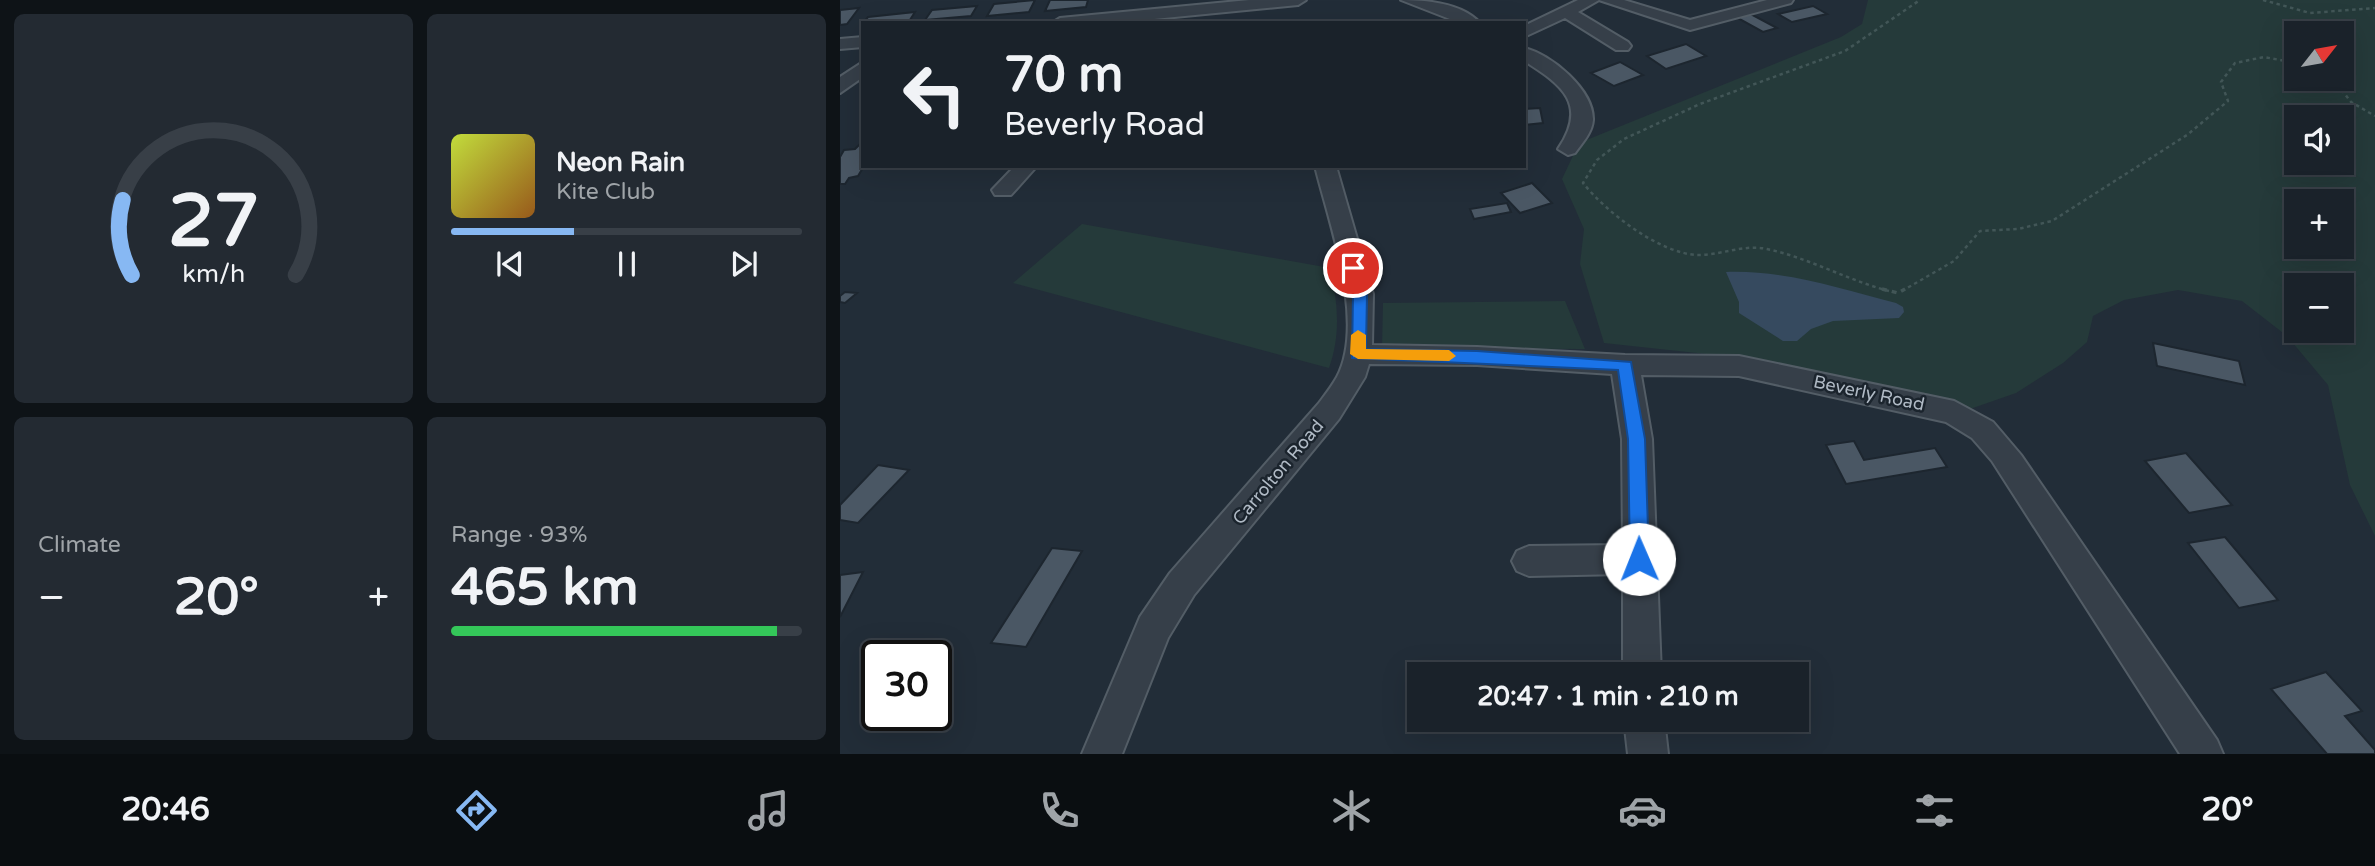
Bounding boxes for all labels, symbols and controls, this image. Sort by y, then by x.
north arrow [2284,21,2354,91]
map controls [2284,21,2354,343]
text: 70 m [1004,46,1123,105]
icon: left [889,49,980,140]
button: sound [2284,105,2354,175]
text: Beverly Road [1004,106,1205,144]
text: Neon Rain [556,147,685,178]
text: 27 [168,178,259,266]
text: Kite Club [556,178,655,206]
button: + [2284,189,2354,259]
pin [1323,238,1383,298]
icon: previous [491,245,529,283]
icon: pause [608,245,646,283]
icon: next [725,245,763,283]
icon: arrive [1334,249,1372,287]
text: km/h [182,259,245,289]
button: − [2284,273,2354,343]
street label: Beverly Road [1811,370,1927,416]
street label: Carrolton Road [1228,415,1328,529]
text: Range · 93% [451,521,587,549]
position arrow [1602,522,1676,596]
text: Climate [38,531,121,559]
text: 465 km [451,556,639,619]
text: 20° [174,566,259,629]
text: − [38,575,65,621]
text: + [368,575,389,621]
speed limit sign: 30 [861,640,952,731]
text: 20:47 · 1 min · 210 m [1477,681,1739,712]
icon: directions [452,786,501,835]
icon: music [744,786,793,835]
icon: phone [1035,786,1084,835]
icon: climate [1327,786,1376,835]
icon: car [1618,786,1667,835]
icon: filters [1910,786,1959,835]
text: 20:46 [121,791,210,829]
text: 20° [2201,791,2254,829]

